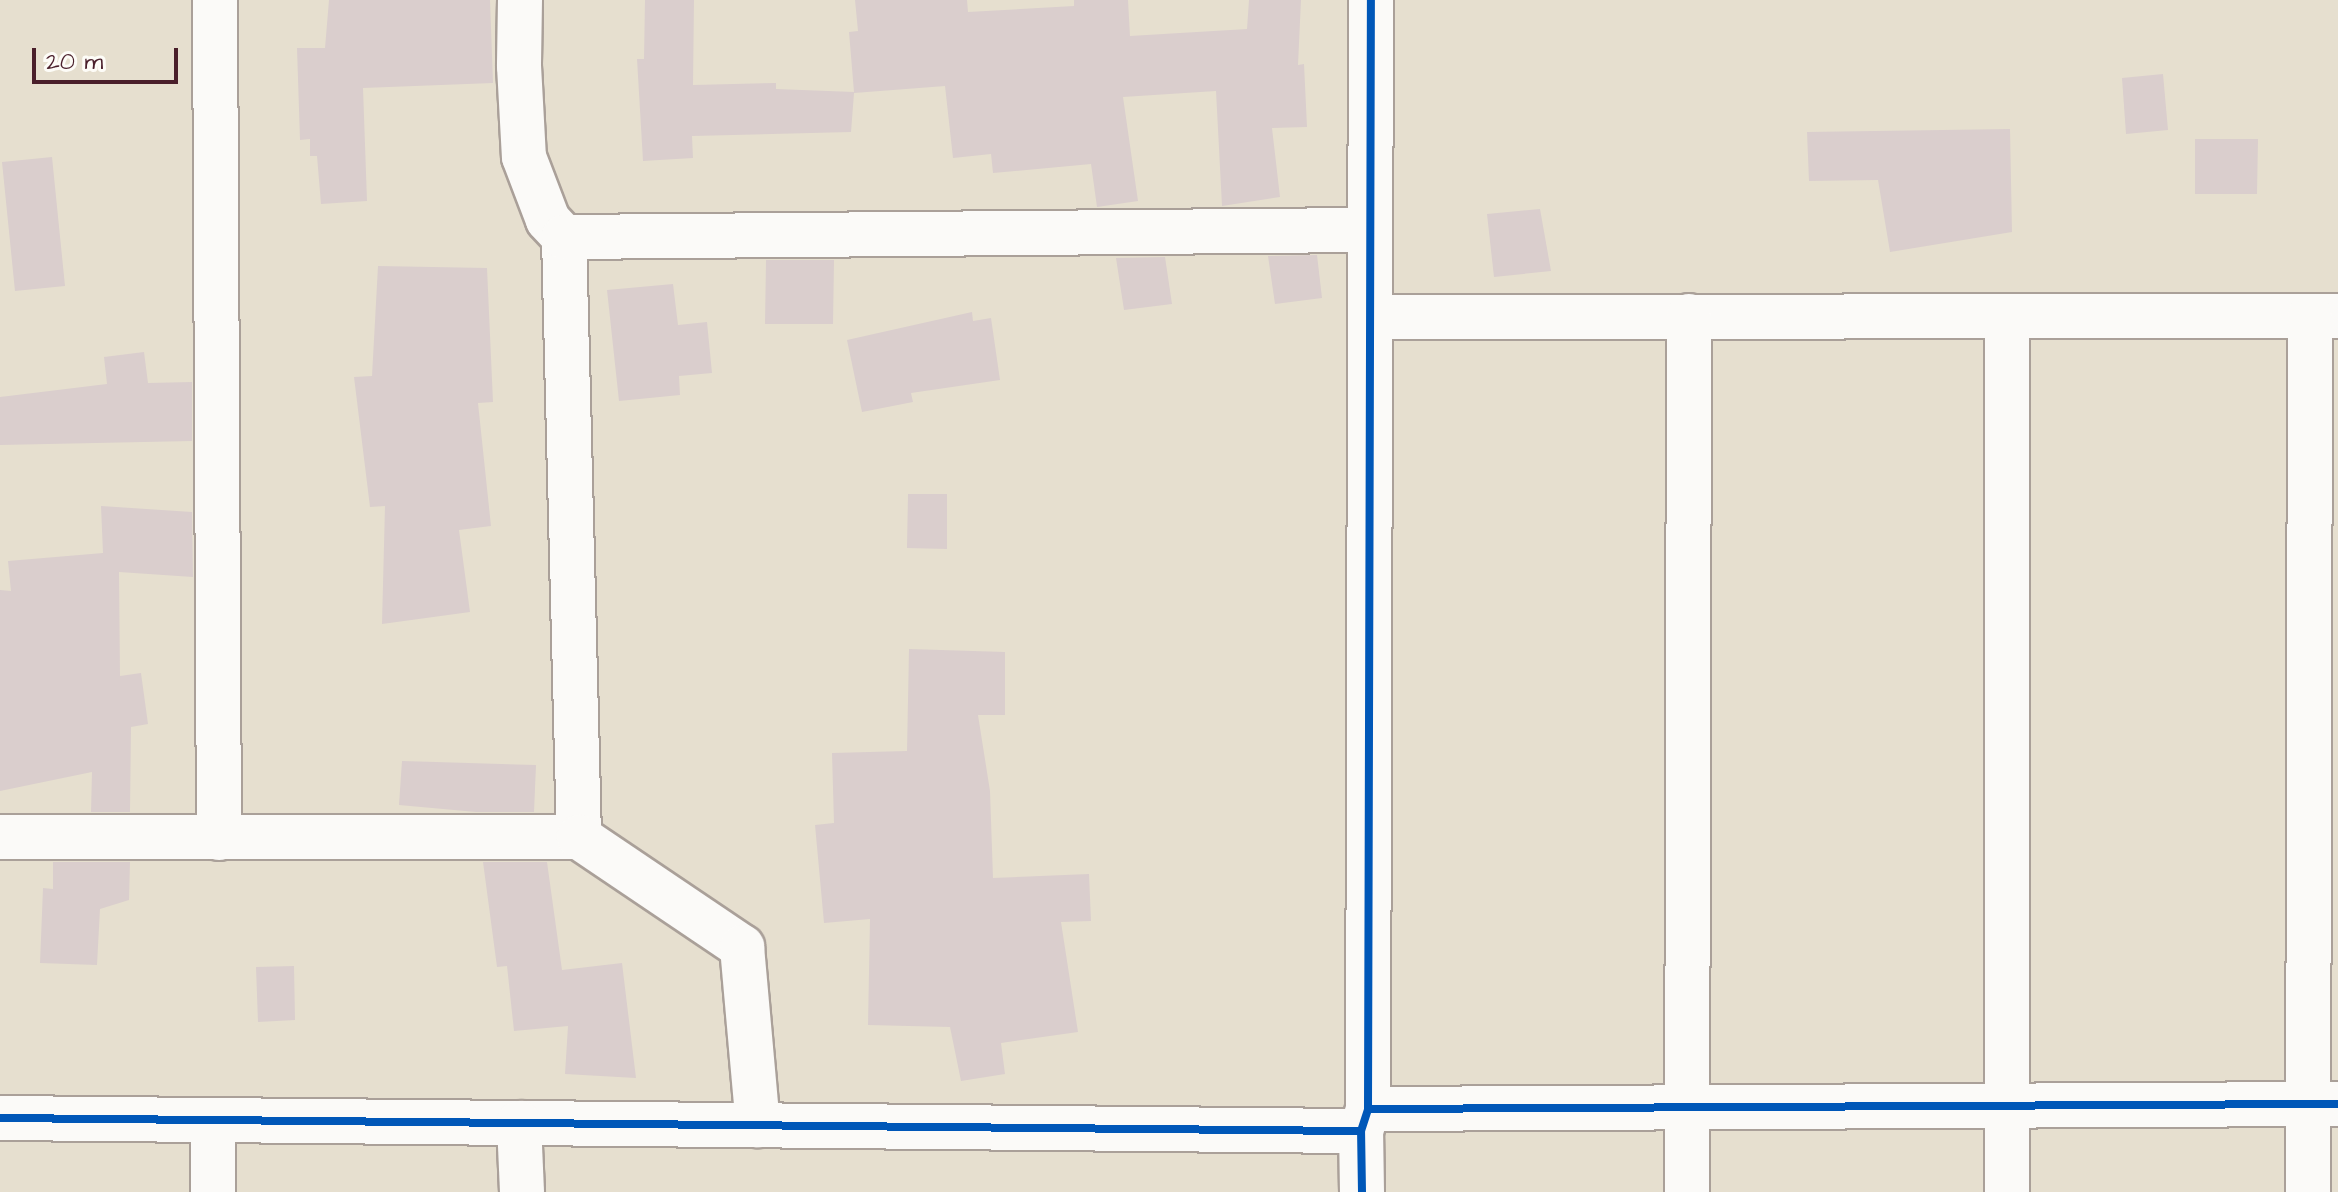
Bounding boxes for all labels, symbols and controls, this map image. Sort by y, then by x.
scale bar [36,32,182,82]
text: 20 m [46,45,103,79]

